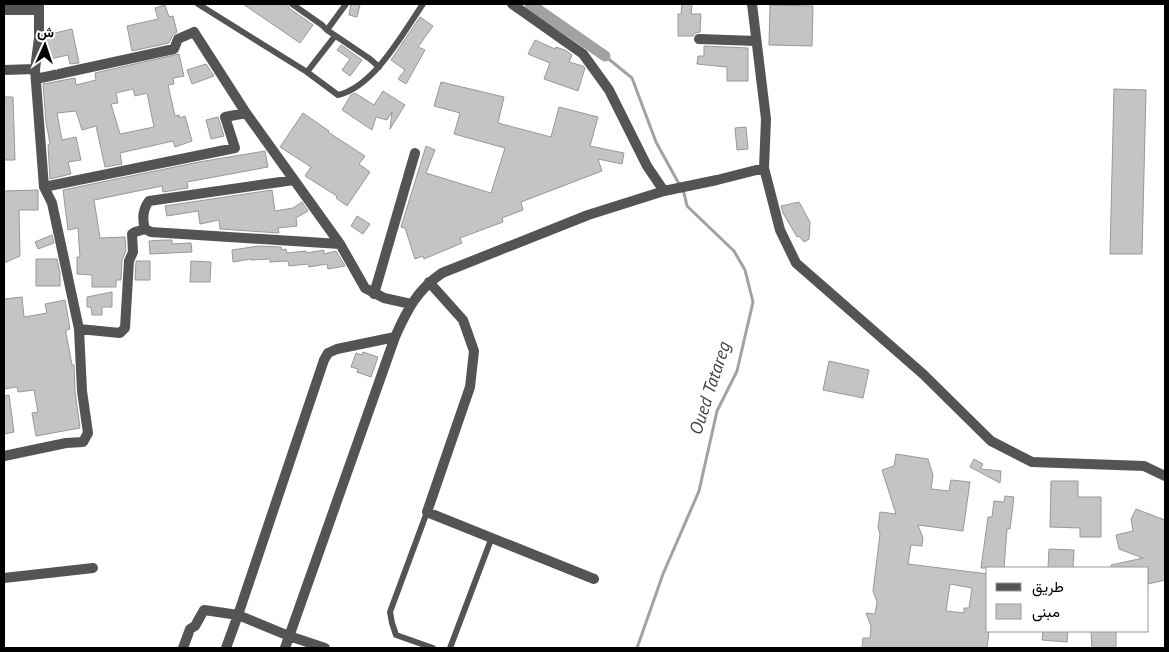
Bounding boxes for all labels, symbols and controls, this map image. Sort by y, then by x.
north arrow [20,20,70,70]
text: ش [37,23,55,41]
water label: Oued Tatareg [684,338,735,437]
legend [986,567,1149,632]
text: طريق [1032,577,1064,597]
text: مبنى [1032,602,1060,622]

